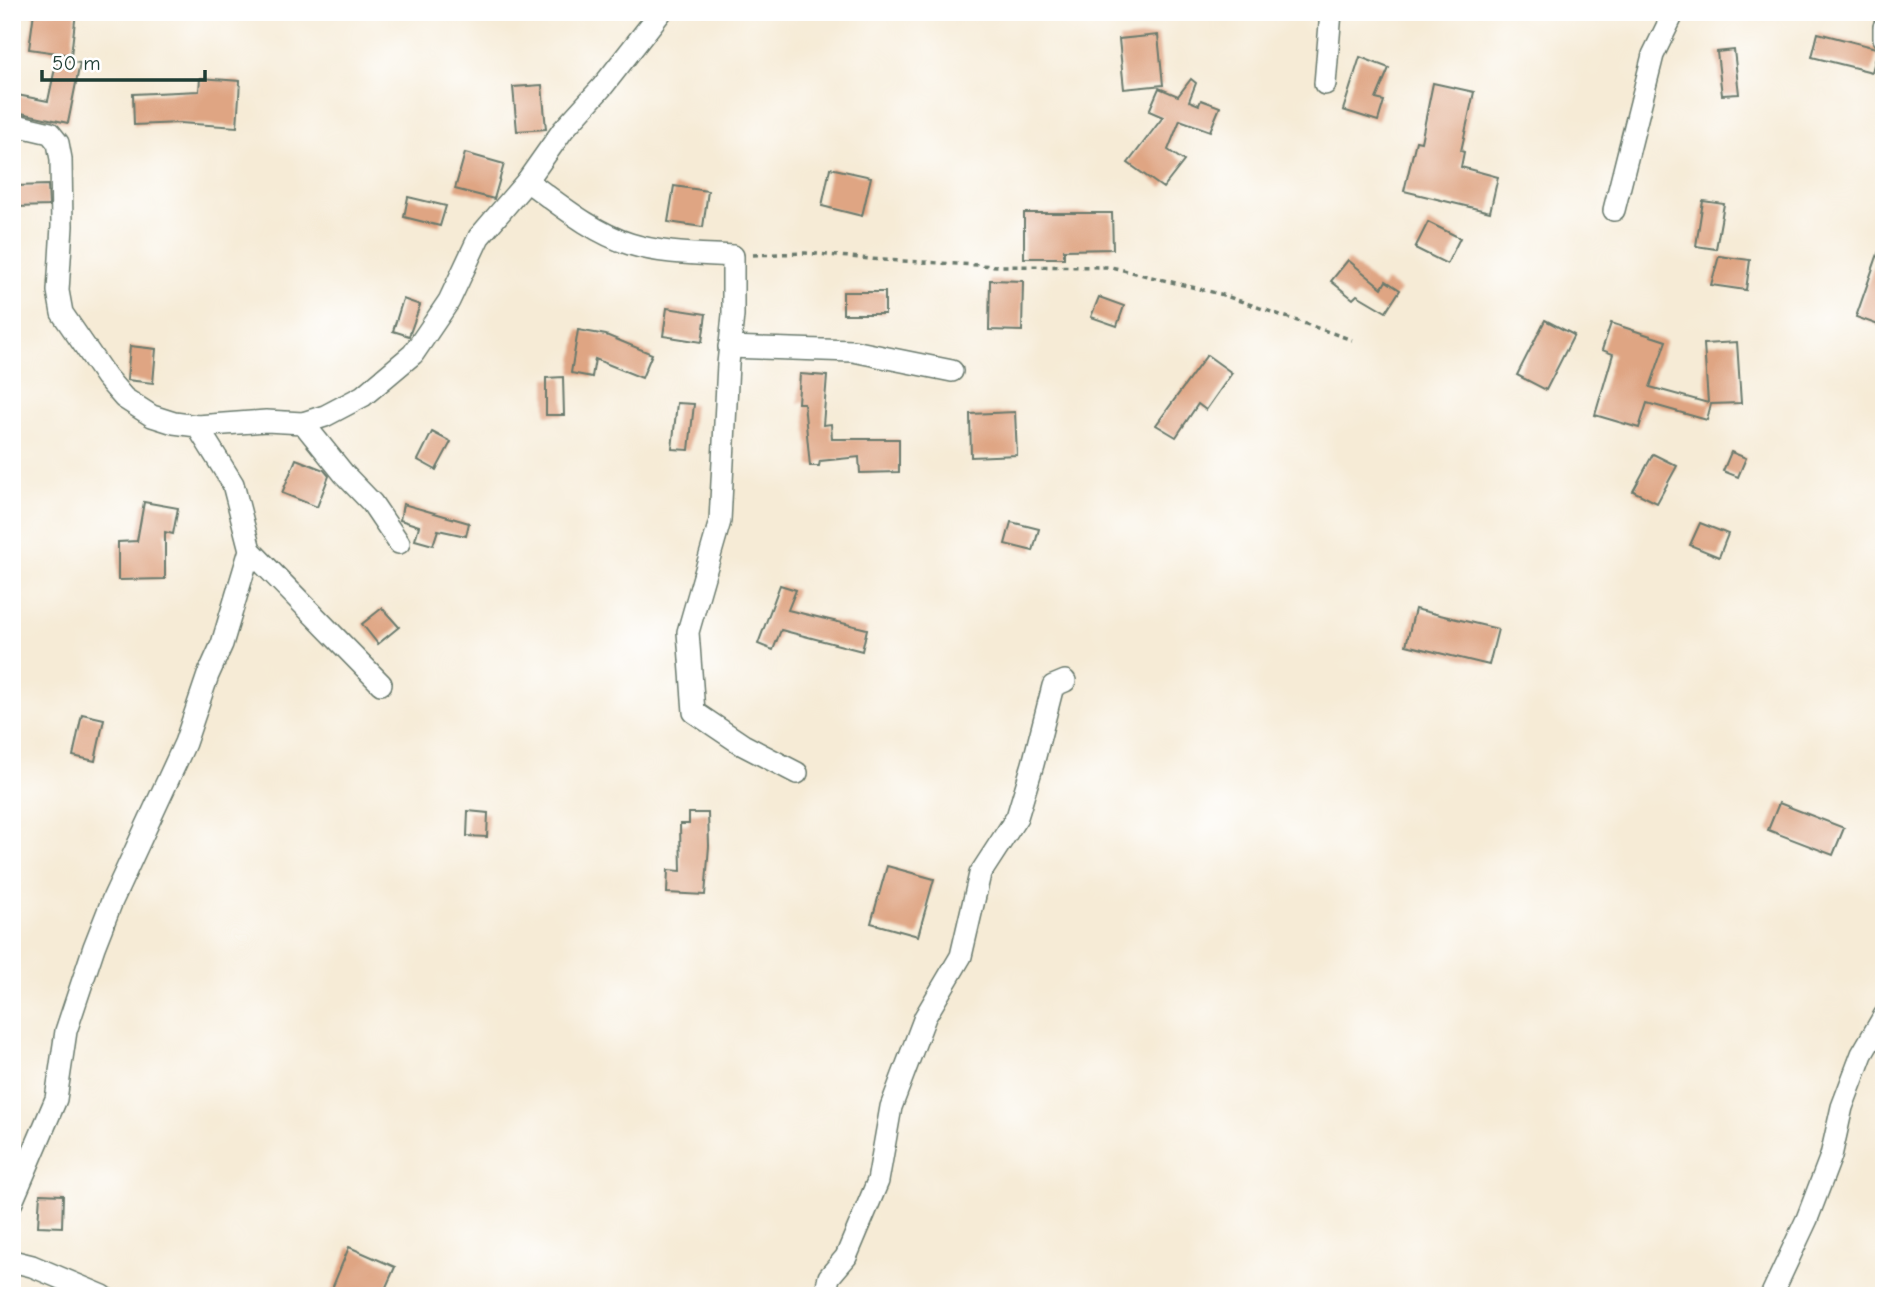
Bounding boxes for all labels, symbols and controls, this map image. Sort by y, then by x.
scale bar [42,38,205,82]
text: 50 m [52,51,101,75]

